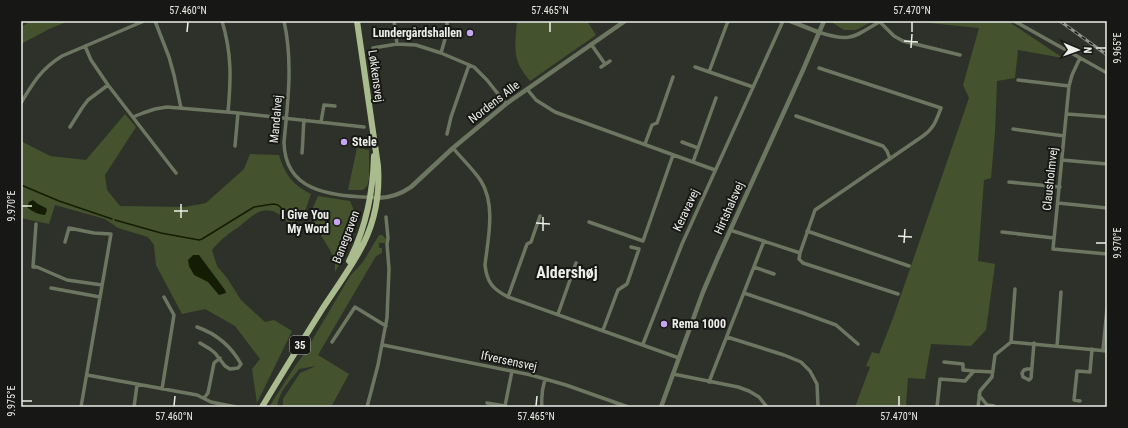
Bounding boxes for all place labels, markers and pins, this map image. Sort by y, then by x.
place label: Lundergårdshallen [373,26,462,40]
marker: Lundergårdshallen [465,28,475,38]
place label: Stele [352,135,377,149]
marker: Stele [339,137,349,147]
place label: I Give You My Word [281,208,329,236]
marker: I Give You My Word [332,217,342,227]
place label: Rema 1000 [672,317,726,331]
marker: Rema 1000 [659,319,669,329]

